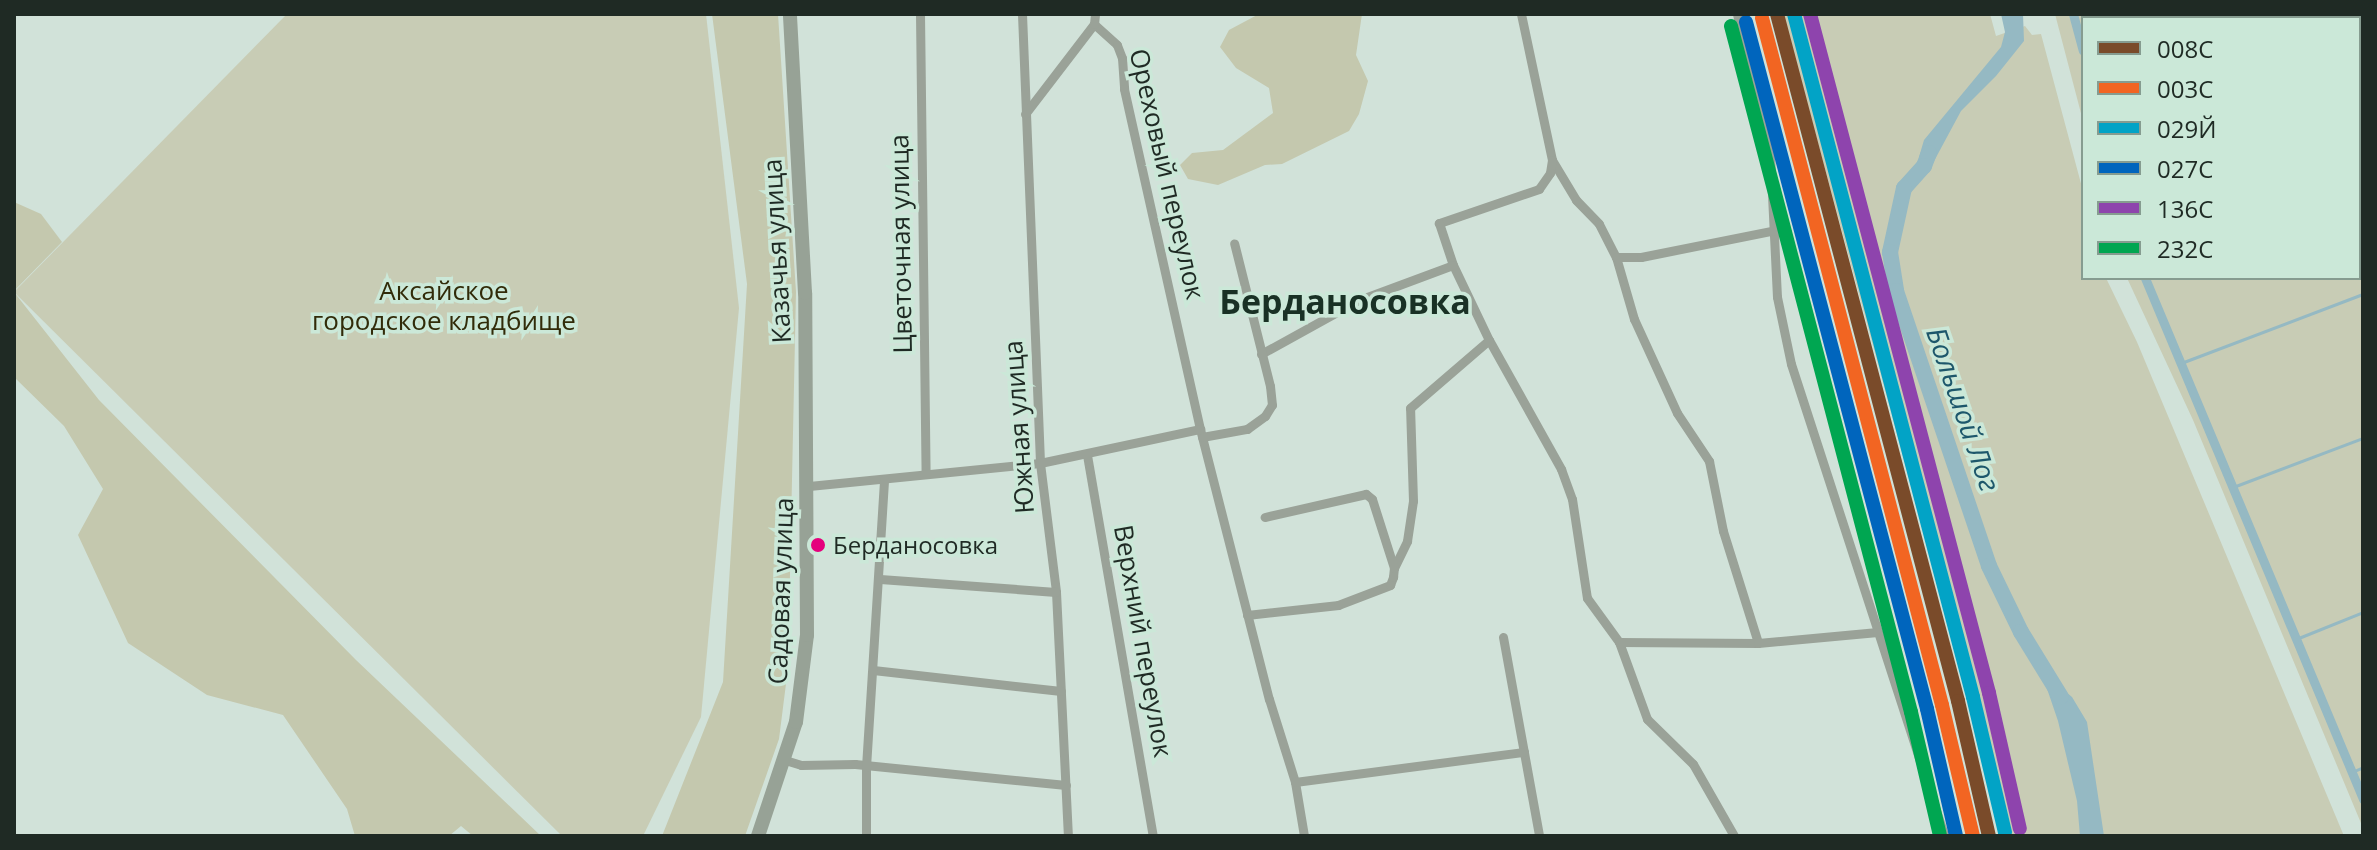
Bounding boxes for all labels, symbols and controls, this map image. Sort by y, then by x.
legend [2081,16,2361,280]
text: 008С [2157,32,2213,65]
street label: Ореховый переулок [1123,46,1211,302]
text: 003С [2157,72,2213,105]
text: 029Й [2157,112,2216,145]
street label: Цветочная улица [883,134,919,354]
text: 027С [2157,152,2213,185]
street label: Казачья улица [757,158,797,344]
text: 136С [2157,192,2213,225]
text: 232C [2157,232,2213,265]
park label: Аксайское городское кладбище [312,275,576,336]
district label: Берданосовка [1219,282,1471,322]
water label: Большой Лог [1920,322,2008,496]
street label: Южная улица [997,339,1041,515]
street label: Садовая улица [762,497,800,685]
street label: Верхний переулок [1107,522,1179,760]
place label: Берданосовка [833,531,998,559]
marker: Берданосовка [810,537,826,553]

